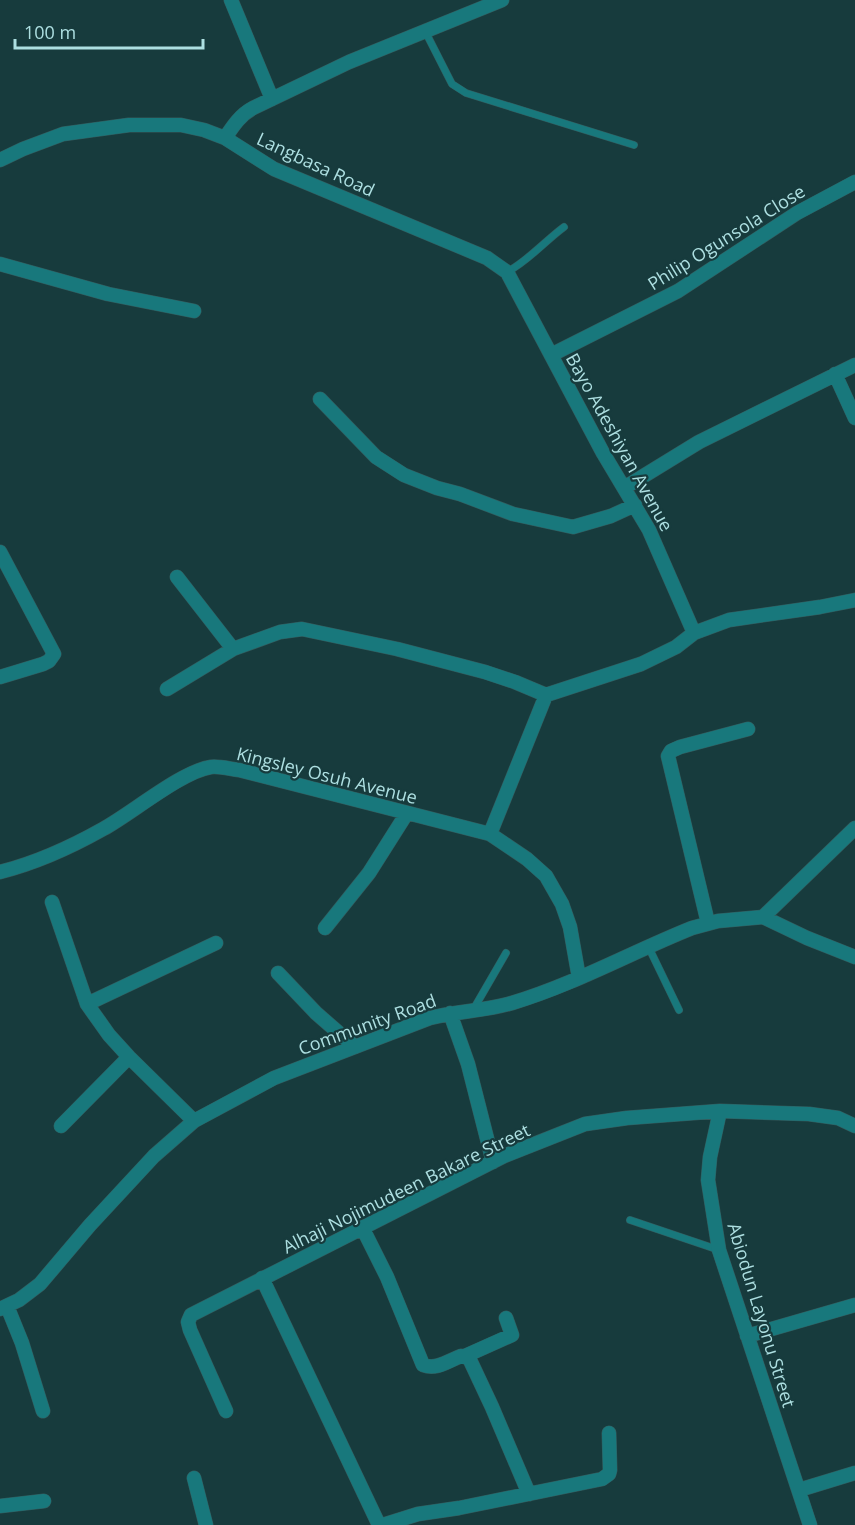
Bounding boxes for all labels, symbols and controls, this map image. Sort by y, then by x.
scale bar [15,12,202,50]
text: 100 m [24,20,76,44]
street label: Langbasa Road [253,126,379,202]
street label: Philip Ogunsola Close [643,179,809,295]
street label: Bayo Adeshiyan Avenue [561,349,679,535]
street label: Kingsley Osuh Avenue [234,741,420,809]
street label: Community Road [295,988,439,1060]
street label: Alhaji Nojimudeen Bakare Street [278,1118,534,1258]
street label: Abiodun Layonu Street [722,1220,802,1410]

